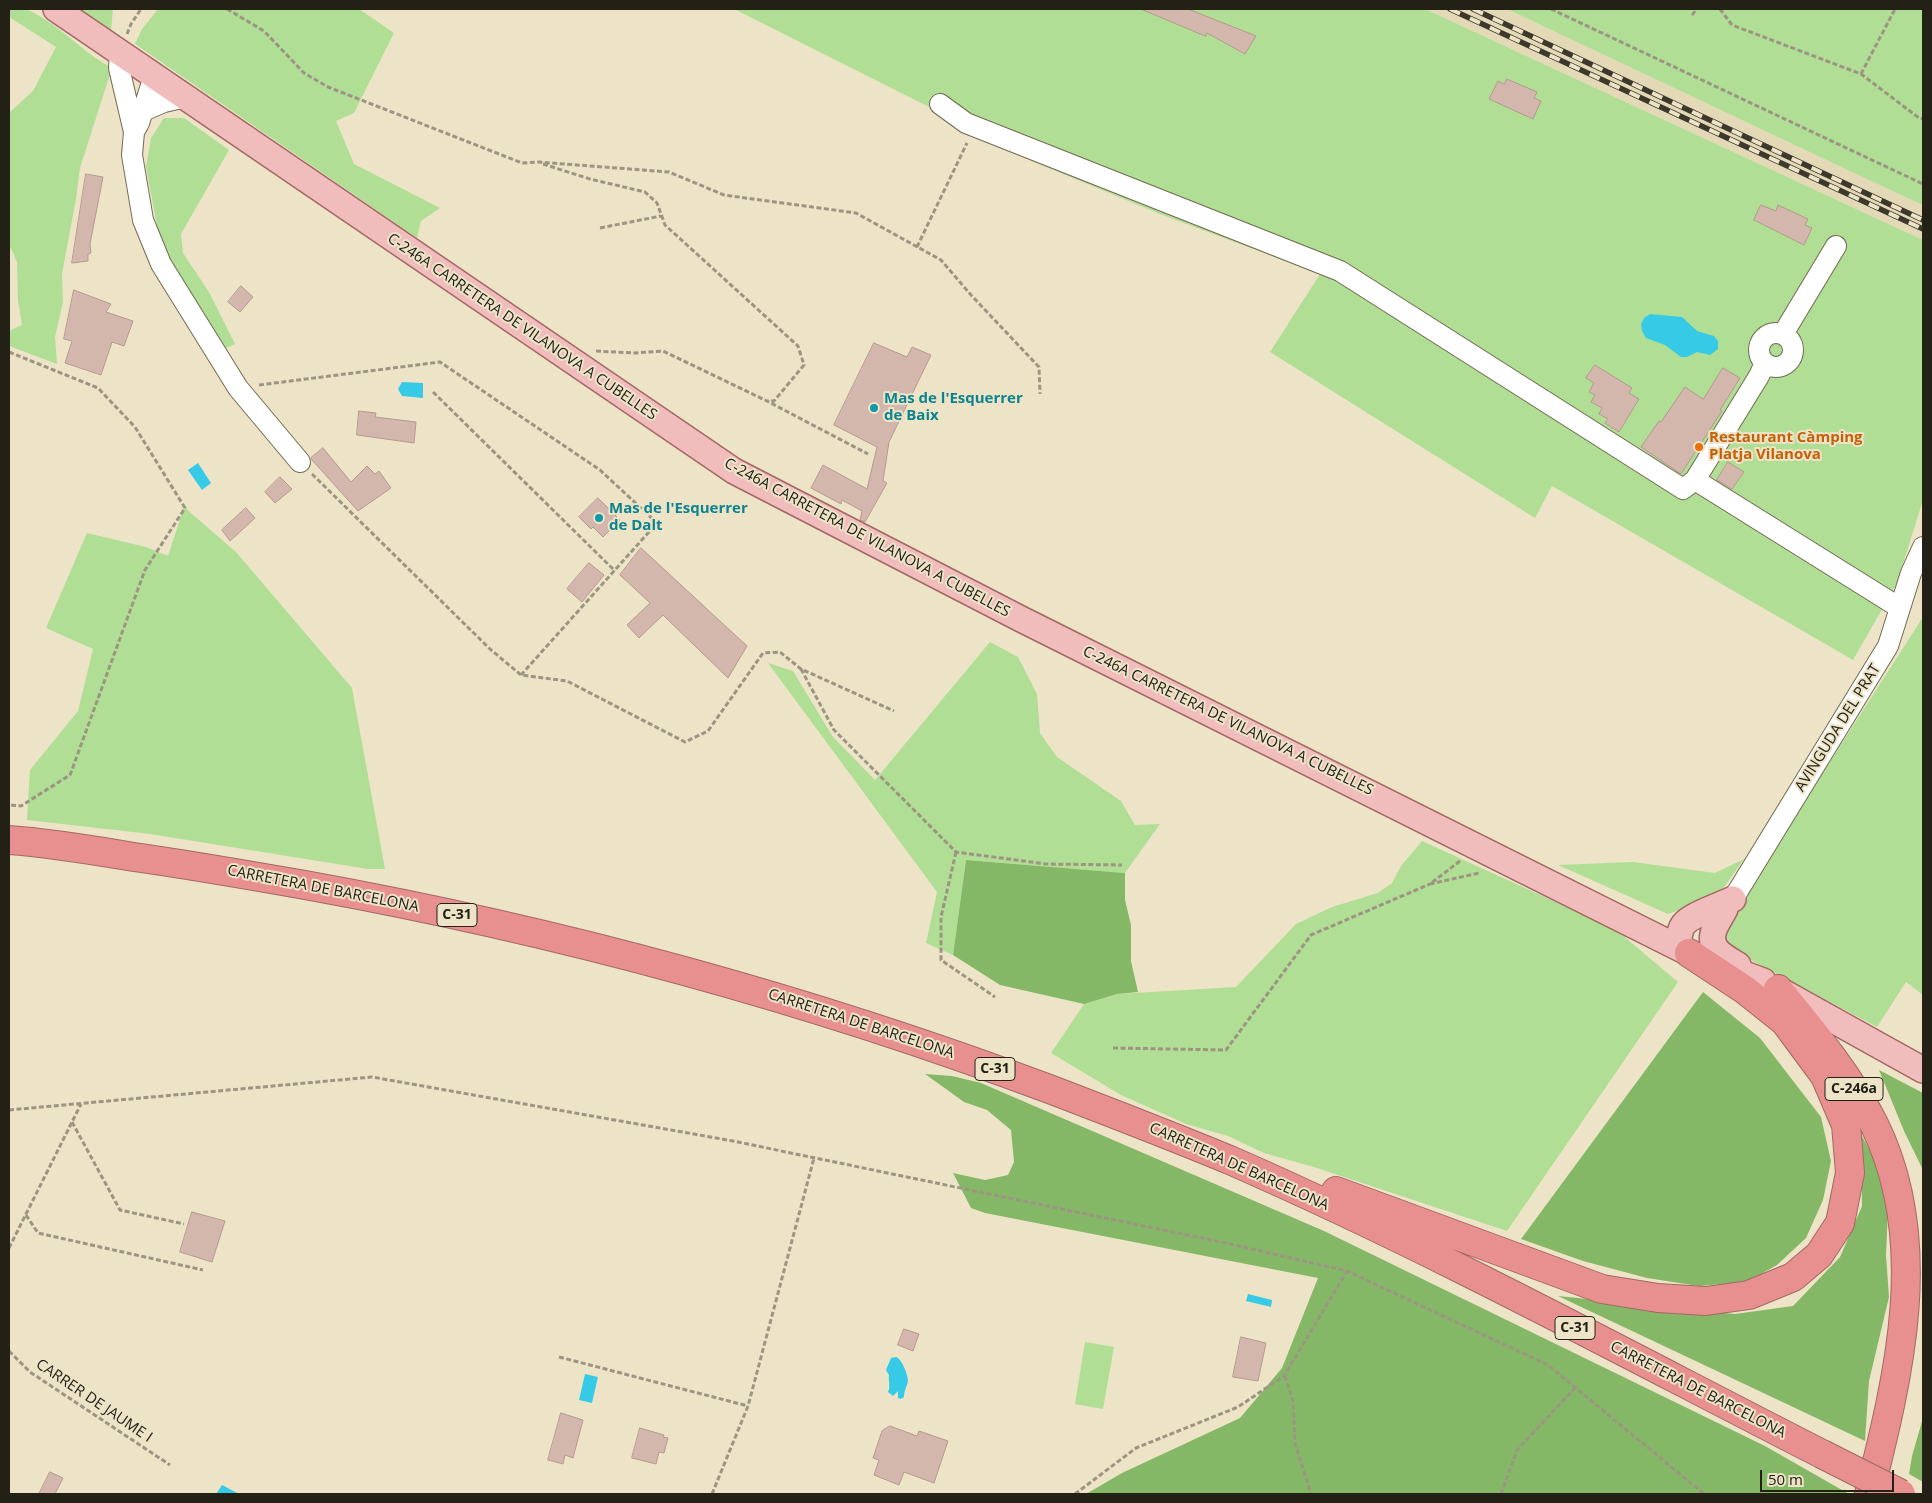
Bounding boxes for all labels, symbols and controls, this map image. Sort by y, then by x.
street label: C-246A CARRETERA DE VILANOVA A CUBELLES [384,230,660,424]
place label: Mas de l'Esquerrer de Baix [884,390,1023,425]
marker: Mas de l'Esquerrer de Baix [868,402,880,414]
place label: Restaurant Càmping Platja Vilanova [1709,429,1863,464]
marker: Restaurant Càmping Platja Vilanova [1693,441,1705,453]
street label: C-246A CARRETERA DE VILANOVA A CUBELLES [721,455,1013,621]
place label: Mas de l'Esquerrer de Dalt [609,500,748,535]
marker: Mas de l'Esquerrer de Dalt [593,512,605,524]
street label: C-246A CARRETERA DE VILANOVA A CUBELLES [1080,642,1376,800]
street label: AVINGUDA DEL PRAT [1791,661,1885,795]
street label: CARRETERA DE BARCELONA [226,862,420,916]
road number: C-31 [437,904,477,926]
street label: CARRETERA DE BARCELONA [766,985,956,1063]
road number: C-31 [975,1058,1015,1080]
road number: C-246a [1825,1078,1883,1100]
street label: CARRETERA DE BARCELONA [1146,1119,1332,1215]
road number: C-31 [1555,1316,1595,1340]
street label: CARRETERA DE BARCELONA [1607,1338,1789,1442]
street label: CARRER DE JAUME I [32,1355,156,1447]
scale bar [1762,1460,1896,1492]
text: 50 m [1768,1469,1803,1489]

